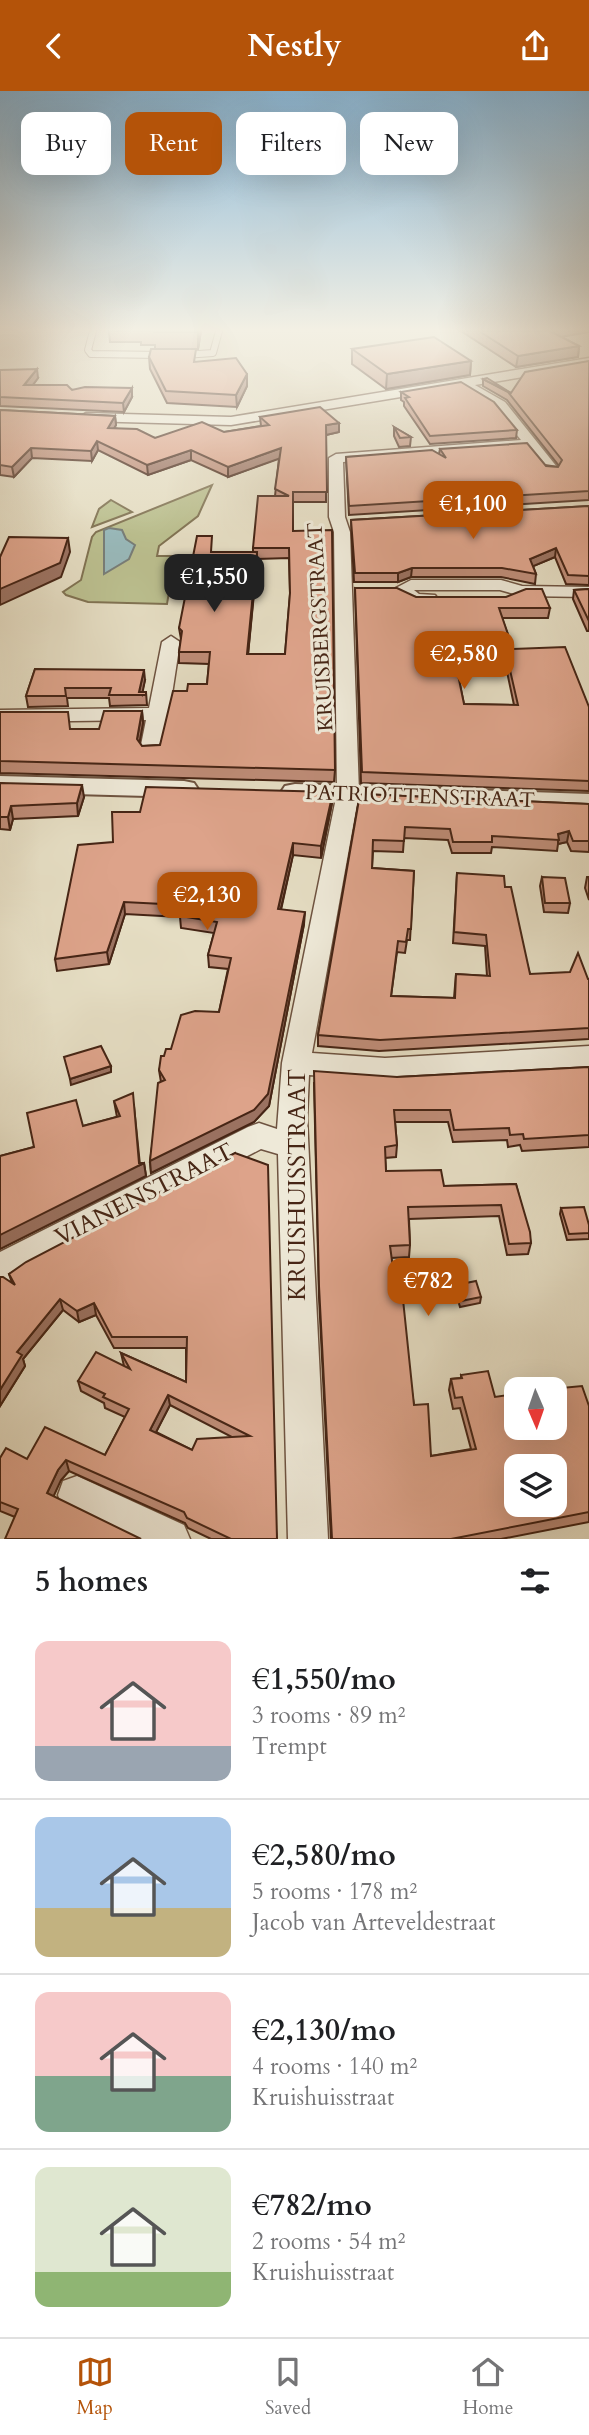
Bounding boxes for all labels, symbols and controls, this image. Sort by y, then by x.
text: Nestly [247,24,342,68]
icon: back [35,27,73,65]
icon: share [516,27,554,65]
chip: Buy [21,112,111,175]
chip: Rent [125,112,222,175]
chip: Filters [236,112,346,175]
chip: New [360,112,458,175]
pin: €1,100 [416,482,530,541]
text: €1,100 [439,488,507,519]
street label: KRUISBERGSTRAAT [301,522,340,732]
pin: €1,550 [157,554,271,614]
text: €1,550 [180,561,248,592]
pin: €2,580 [407,631,521,691]
text: €2,580 [430,638,498,669]
street label: PATRIOTTENSTRAAT [305,778,535,815]
pin: €2,130 [150,873,264,932]
text: €2,130 [173,879,241,910]
street label: KRUISHUISSTRAAT [281,1069,314,1301]
street label: VIANENSTRAAT [49,1135,239,1254]
pin: €782 [387,1259,469,1318]
text: €782 [403,1265,453,1296]
north arrow [504,1377,567,1440]
map controls [504,1377,567,1517]
button: layers [504,1454,567,1517]
text: 5 homes [35,1561,148,1602]
icon: filters [516,1562,554,1600]
text: €1,550/mo [252,1659,396,1700]
icon: home [91,1669,175,1753]
text: 3 rooms · 89 m² [252,1700,405,1731]
text: Trempt [252,1731,327,1762]
text: €2,580/mo [252,1835,396,1876]
icon: home [91,1845,175,1929]
text: 5 rooms · 178 m² [252,1876,417,1907]
text: Jacob van Arteveldestraat [252,1907,496,1938]
text: €2,130/mo [252,2010,396,2051]
icon: home [91,2020,175,2104]
text: 4 rooms · 140 m² [252,2051,417,2082]
text: Kruishuisstraat [252,2082,394,2113]
text: €782/mo [252,2185,372,2226]
icon: home [91,2195,175,2279]
text: 2 rooms · 54 m² [252,2226,405,2257]
text: Kruishuisstraat [252,2257,394,2288]
tab: Map [76,2353,114,2421]
tab: Saved [265,2353,311,2421]
tab: Home [462,2353,513,2421]

